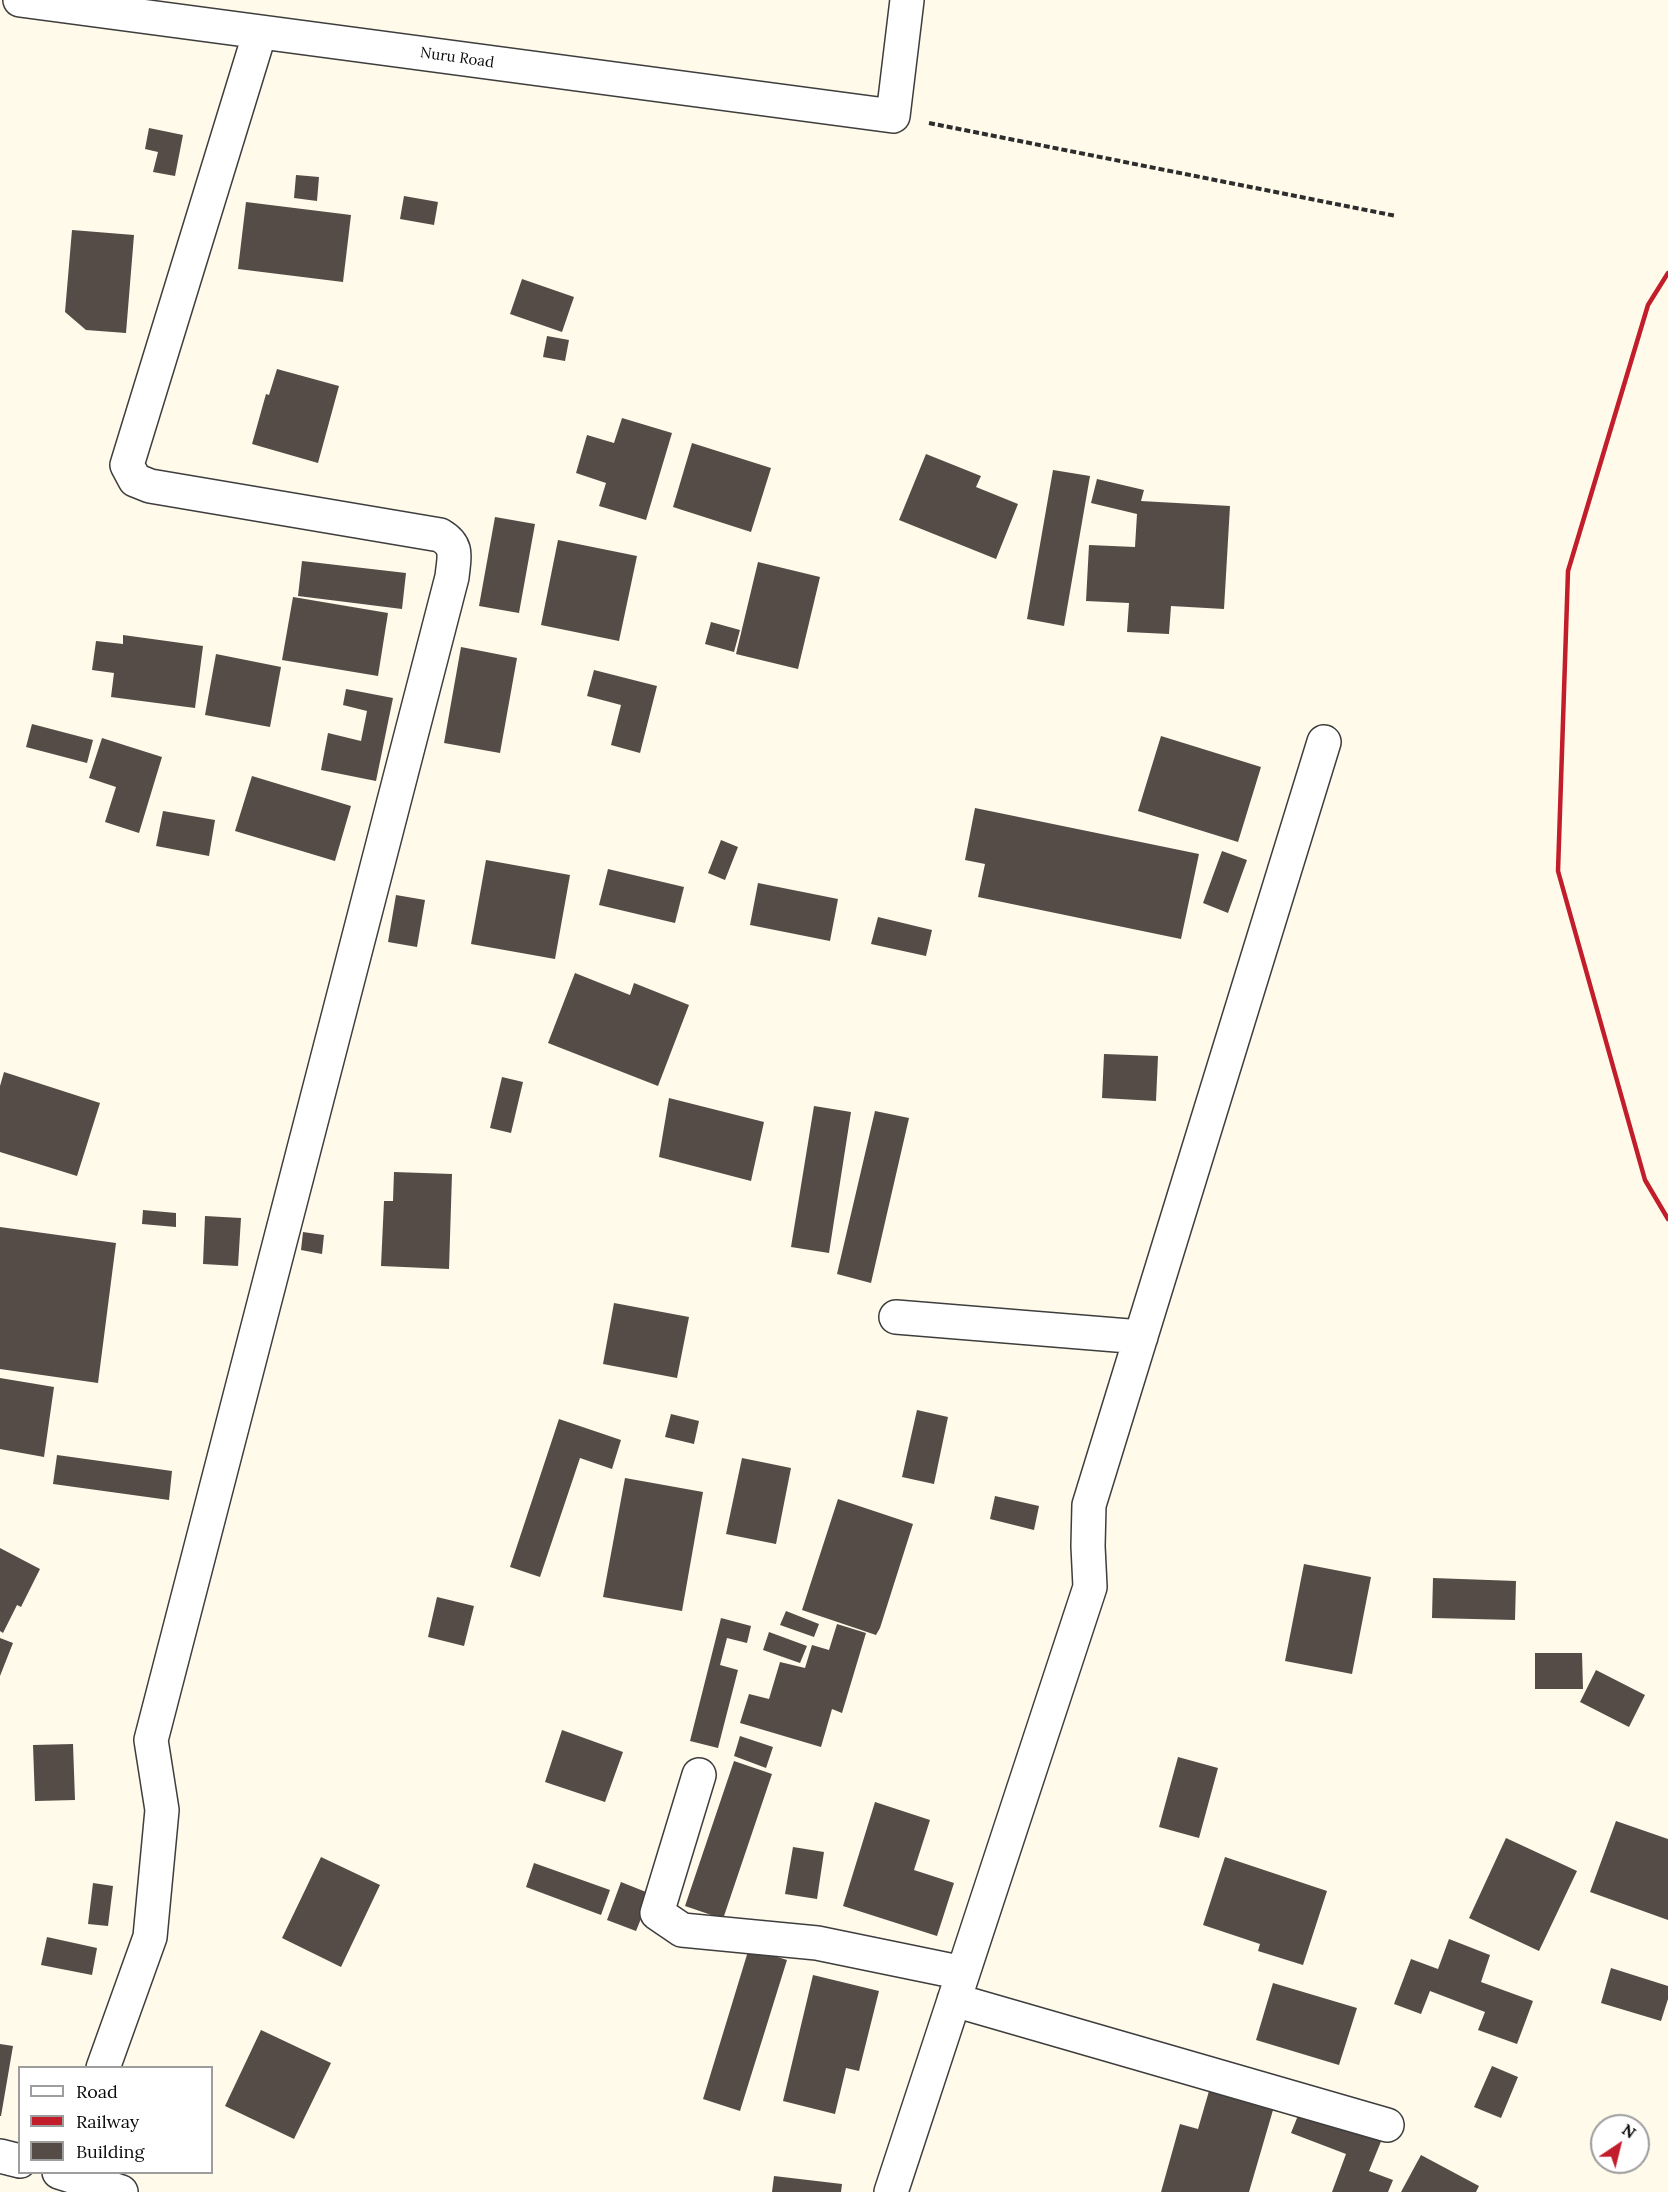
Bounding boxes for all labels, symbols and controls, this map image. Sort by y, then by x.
street label: Nuru Road [419,44,495,72]
legend [18,2066,213,2174]
text: Road [76,2080,118,2103]
text: Railway [76,2110,139,2133]
north arrow [1590,2114,1650,2174]
text: N [1618,2119,1640,2143]
text: Building [76,2140,144,2163]

